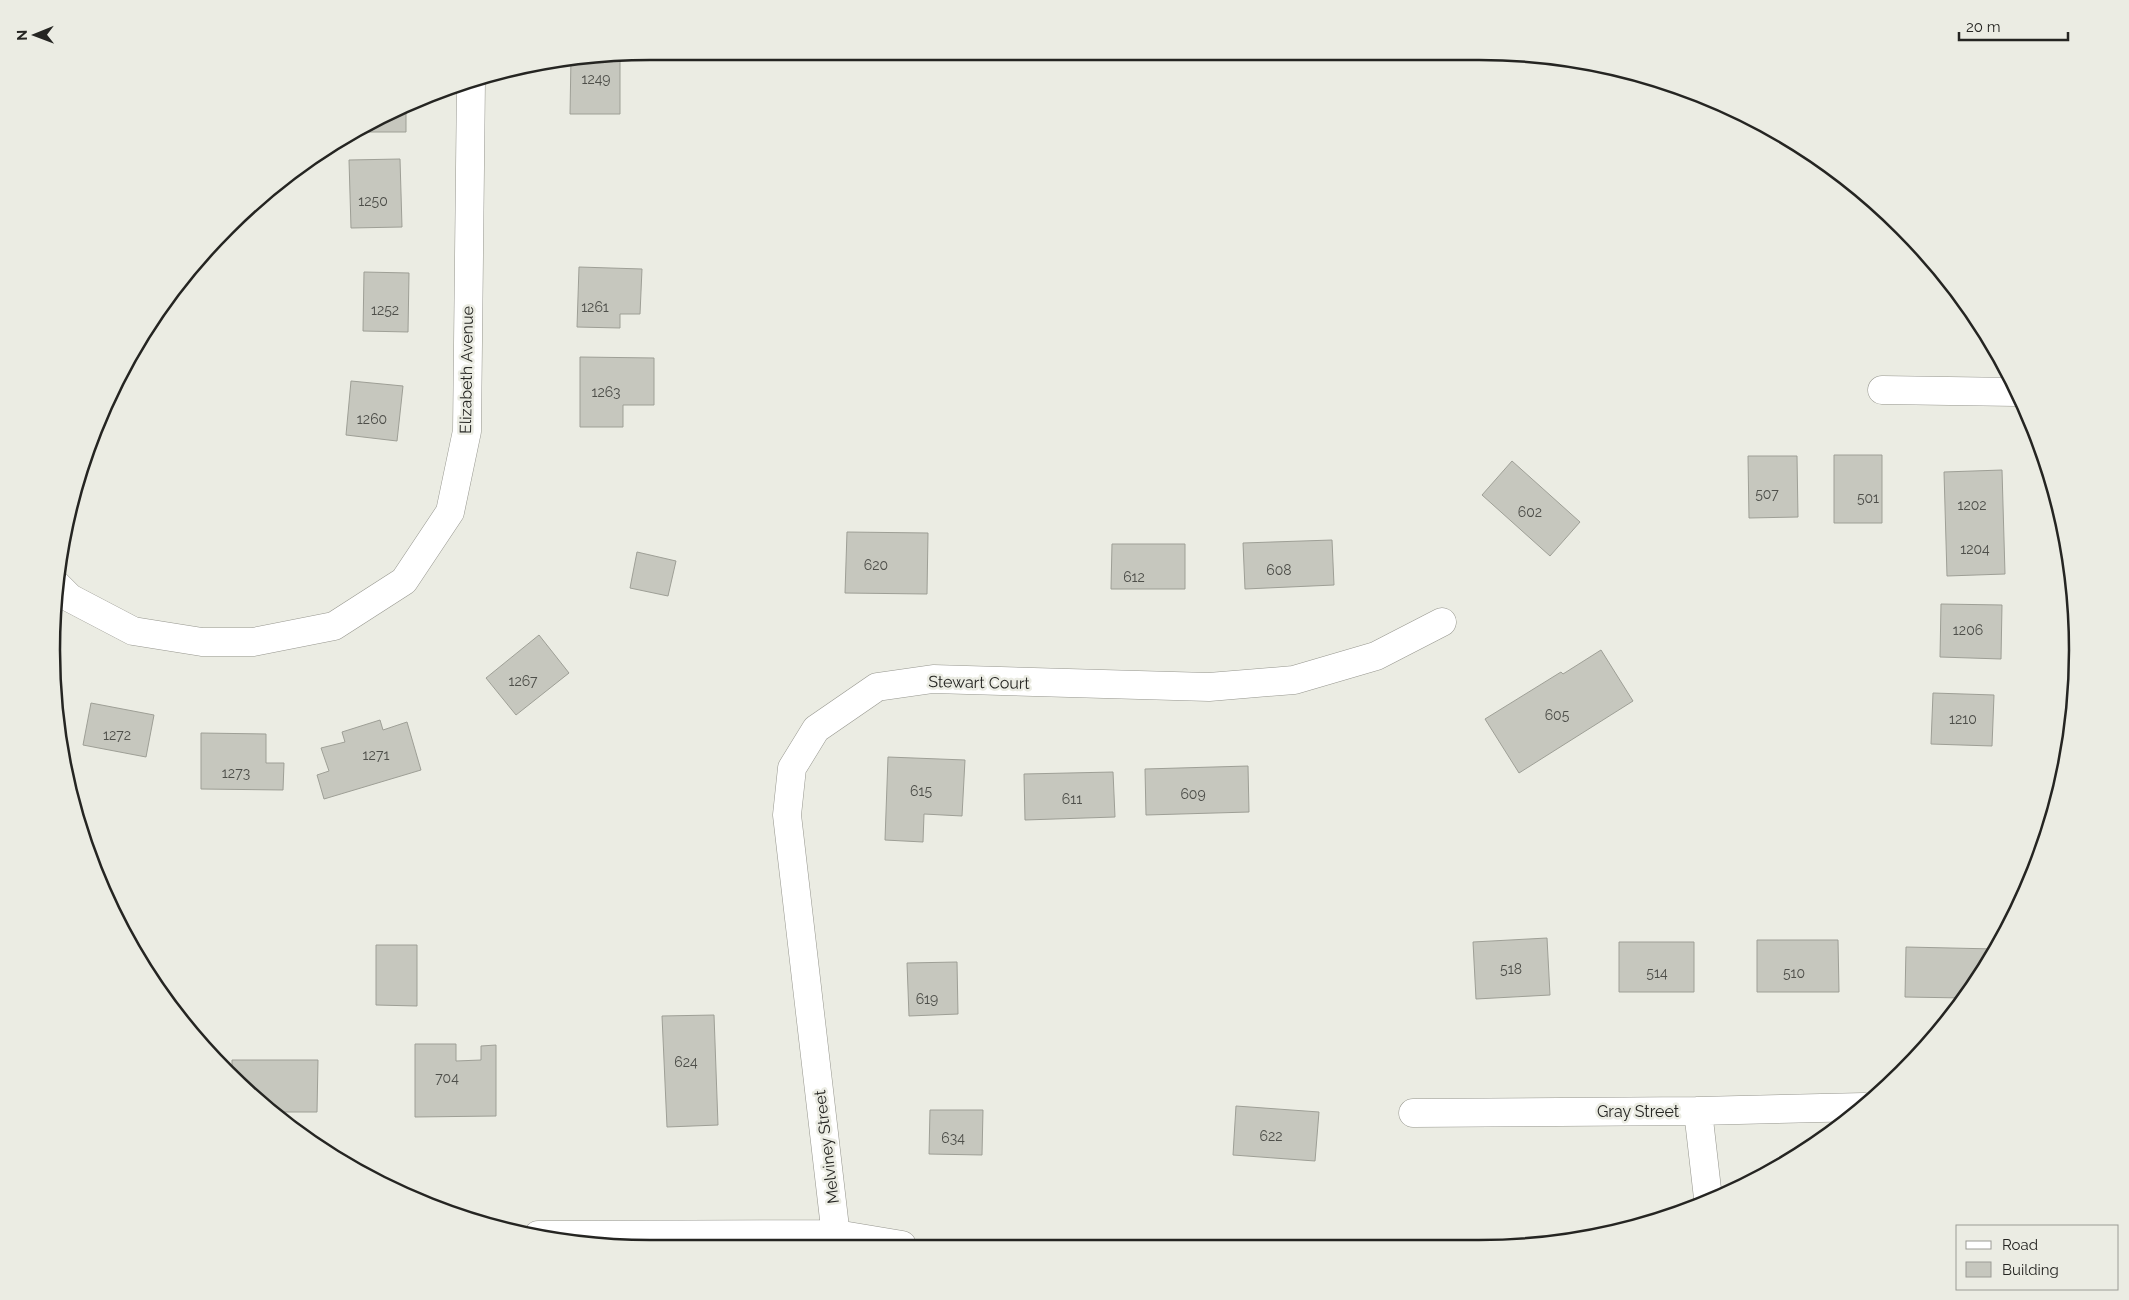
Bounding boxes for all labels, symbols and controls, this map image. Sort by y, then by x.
north arrow [10,10,60,60]
scale bar [1959,10,2068,42]
text: 20 m [1966,18,2001,36]
text: N [14,30,30,41]
house number: 1249 [581,71,611,87]
house number: 1250 [358,193,388,209]
house number: 1261 [581,299,609,315]
house number: 1252 [371,302,399,318]
street label: Elizabeth Avenue [456,306,477,434]
house number: 1263 [591,384,621,400]
house number: 1260 [357,411,387,427]
house number: 507 [1755,486,1779,502]
house number: 501 [1857,490,1879,506]
house number: 1202 [1957,497,1987,513]
house number: 602 [1518,504,1542,520]
house number: 1204 [1960,541,1990,557]
house number: 620 [864,557,888,573]
house number: 608 [1266,562,1292,578]
house number: 612 [1123,569,1145,585]
house number: 1206 [1953,622,1983,638]
street label: Stewart Court [928,672,1031,693]
house number: 1267 [508,673,538,689]
house number: 605 [1545,707,1570,723]
house number: 1210 [1949,711,1977,727]
house number: 1272 [103,727,131,743]
house number: 1271 [363,747,389,763]
house number: 1273 [222,765,250,781]
house number: 615 [910,783,932,799]
house number: 609 [1180,786,1206,802]
house number: 611 [1062,791,1082,807]
house number: 518 [1500,961,1522,977]
house number: 514 [1646,965,1668,981]
house number: 510 [1783,965,1805,981]
house number: 619 [916,991,938,1007]
house number: 624 [674,1054,698,1070]
house number: 704 [435,1070,459,1086]
street label: Melviney Street [810,1088,843,1205]
street label: Gray Street [1597,1102,1680,1121]
house number: 622 [1259,1128,1283,1144]
house number: 634 [941,1130,965,1146]
legend [1956,1225,2119,1290]
text: Road [2002,1236,2038,1254]
text: Building [2002,1261,2059,1279]

